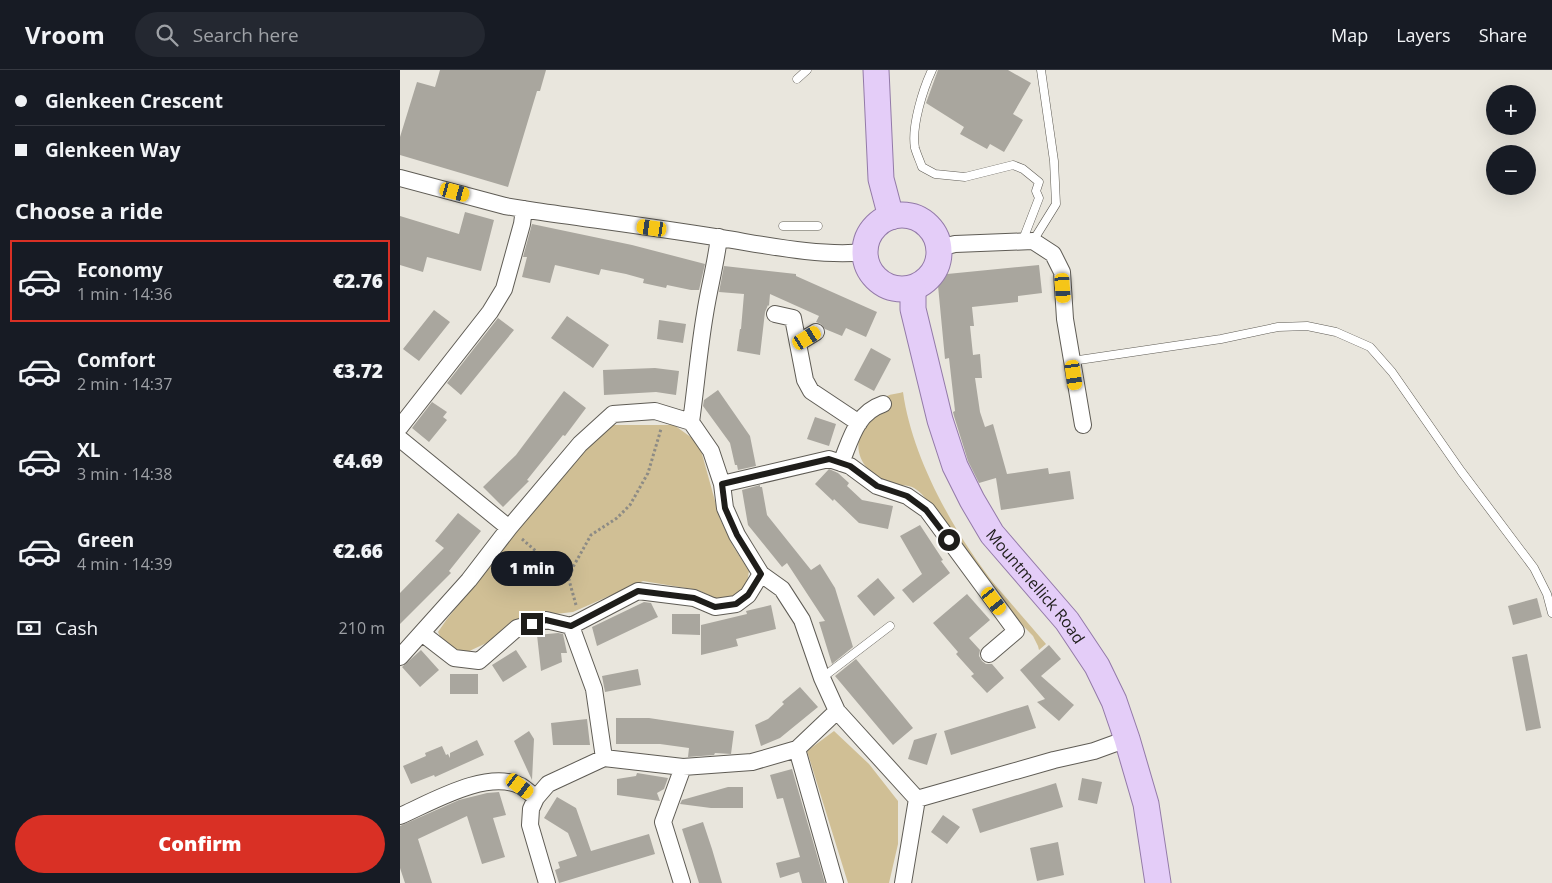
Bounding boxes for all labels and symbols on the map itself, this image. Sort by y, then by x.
car [438,181,471,203]
car [636,218,667,238]
car [1054,273,1071,303]
car [790,324,823,352]
car [1064,359,1083,391]
street label: Mountmellick Road [981,524,1090,648]
route start [938,529,960,551]
callout: 1 min [491,552,573,586]
car [978,585,1009,617]
route end [521,613,543,635]
car [503,771,536,801]

